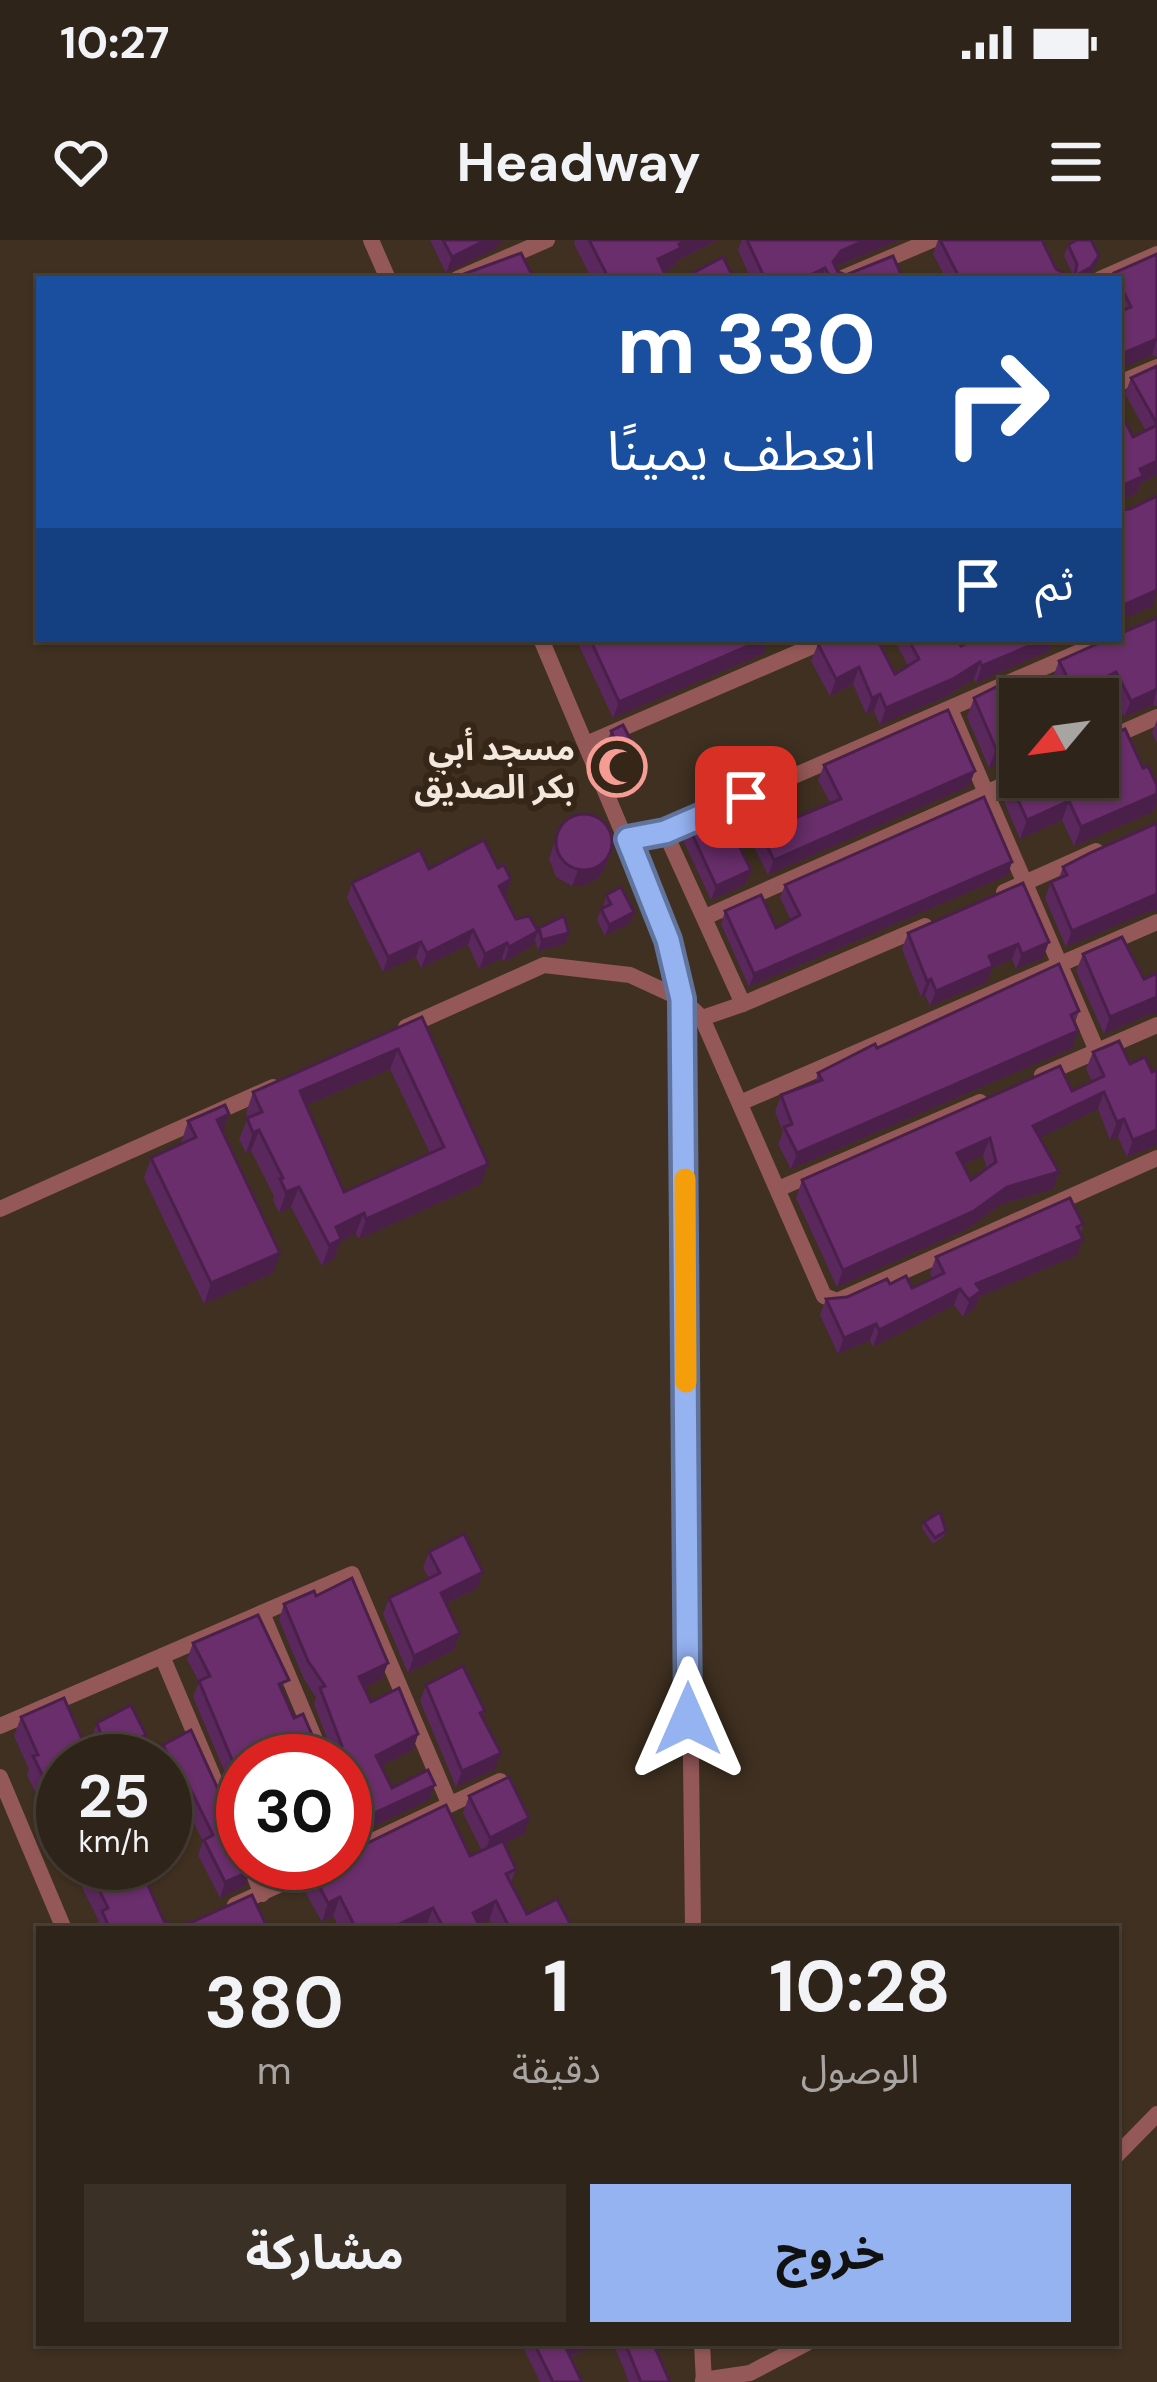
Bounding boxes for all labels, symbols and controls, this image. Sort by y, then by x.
text: 10:27 [60,13,169,72]
text: Headway [456,127,701,198]
icon: heart [48,129,114,195]
icon: menu [1043,129,1109,195]
text: 330 m [617,290,876,399]
icon: right [918,324,1074,480]
text: انعطف يمينًا [607,416,876,487]
icon: arrive [945,552,1011,618]
text: ثم [1035,555,1074,614]
north arrow [999,678,1119,798]
map controls [999,678,1119,798]
place label: مسجد أبي بكر الصديق [414,727,575,808]
mosque icon: مسجد أبي بكر الصديق [586,736,648,798]
pin [695,746,797,848]
icon: arrive [713,764,779,830]
position arrow [625,1656,751,1782]
speed limit sign: 30 [216,1734,372,1890]
text: 25 [78,1757,150,1836]
text: km/h [79,1822,149,1861]
text: 1 [543,1940,570,2033]
text: 10:28 [769,1940,951,2033]
text: 380 [204,1956,344,2049]
text: دقيقة [512,2044,601,2095]
text: الوصول [801,2044,919,2095]
text: m [257,2045,291,2096]
button: مشاركة [84,2184,566,2322]
button: خروج [590,2184,1071,2322]

